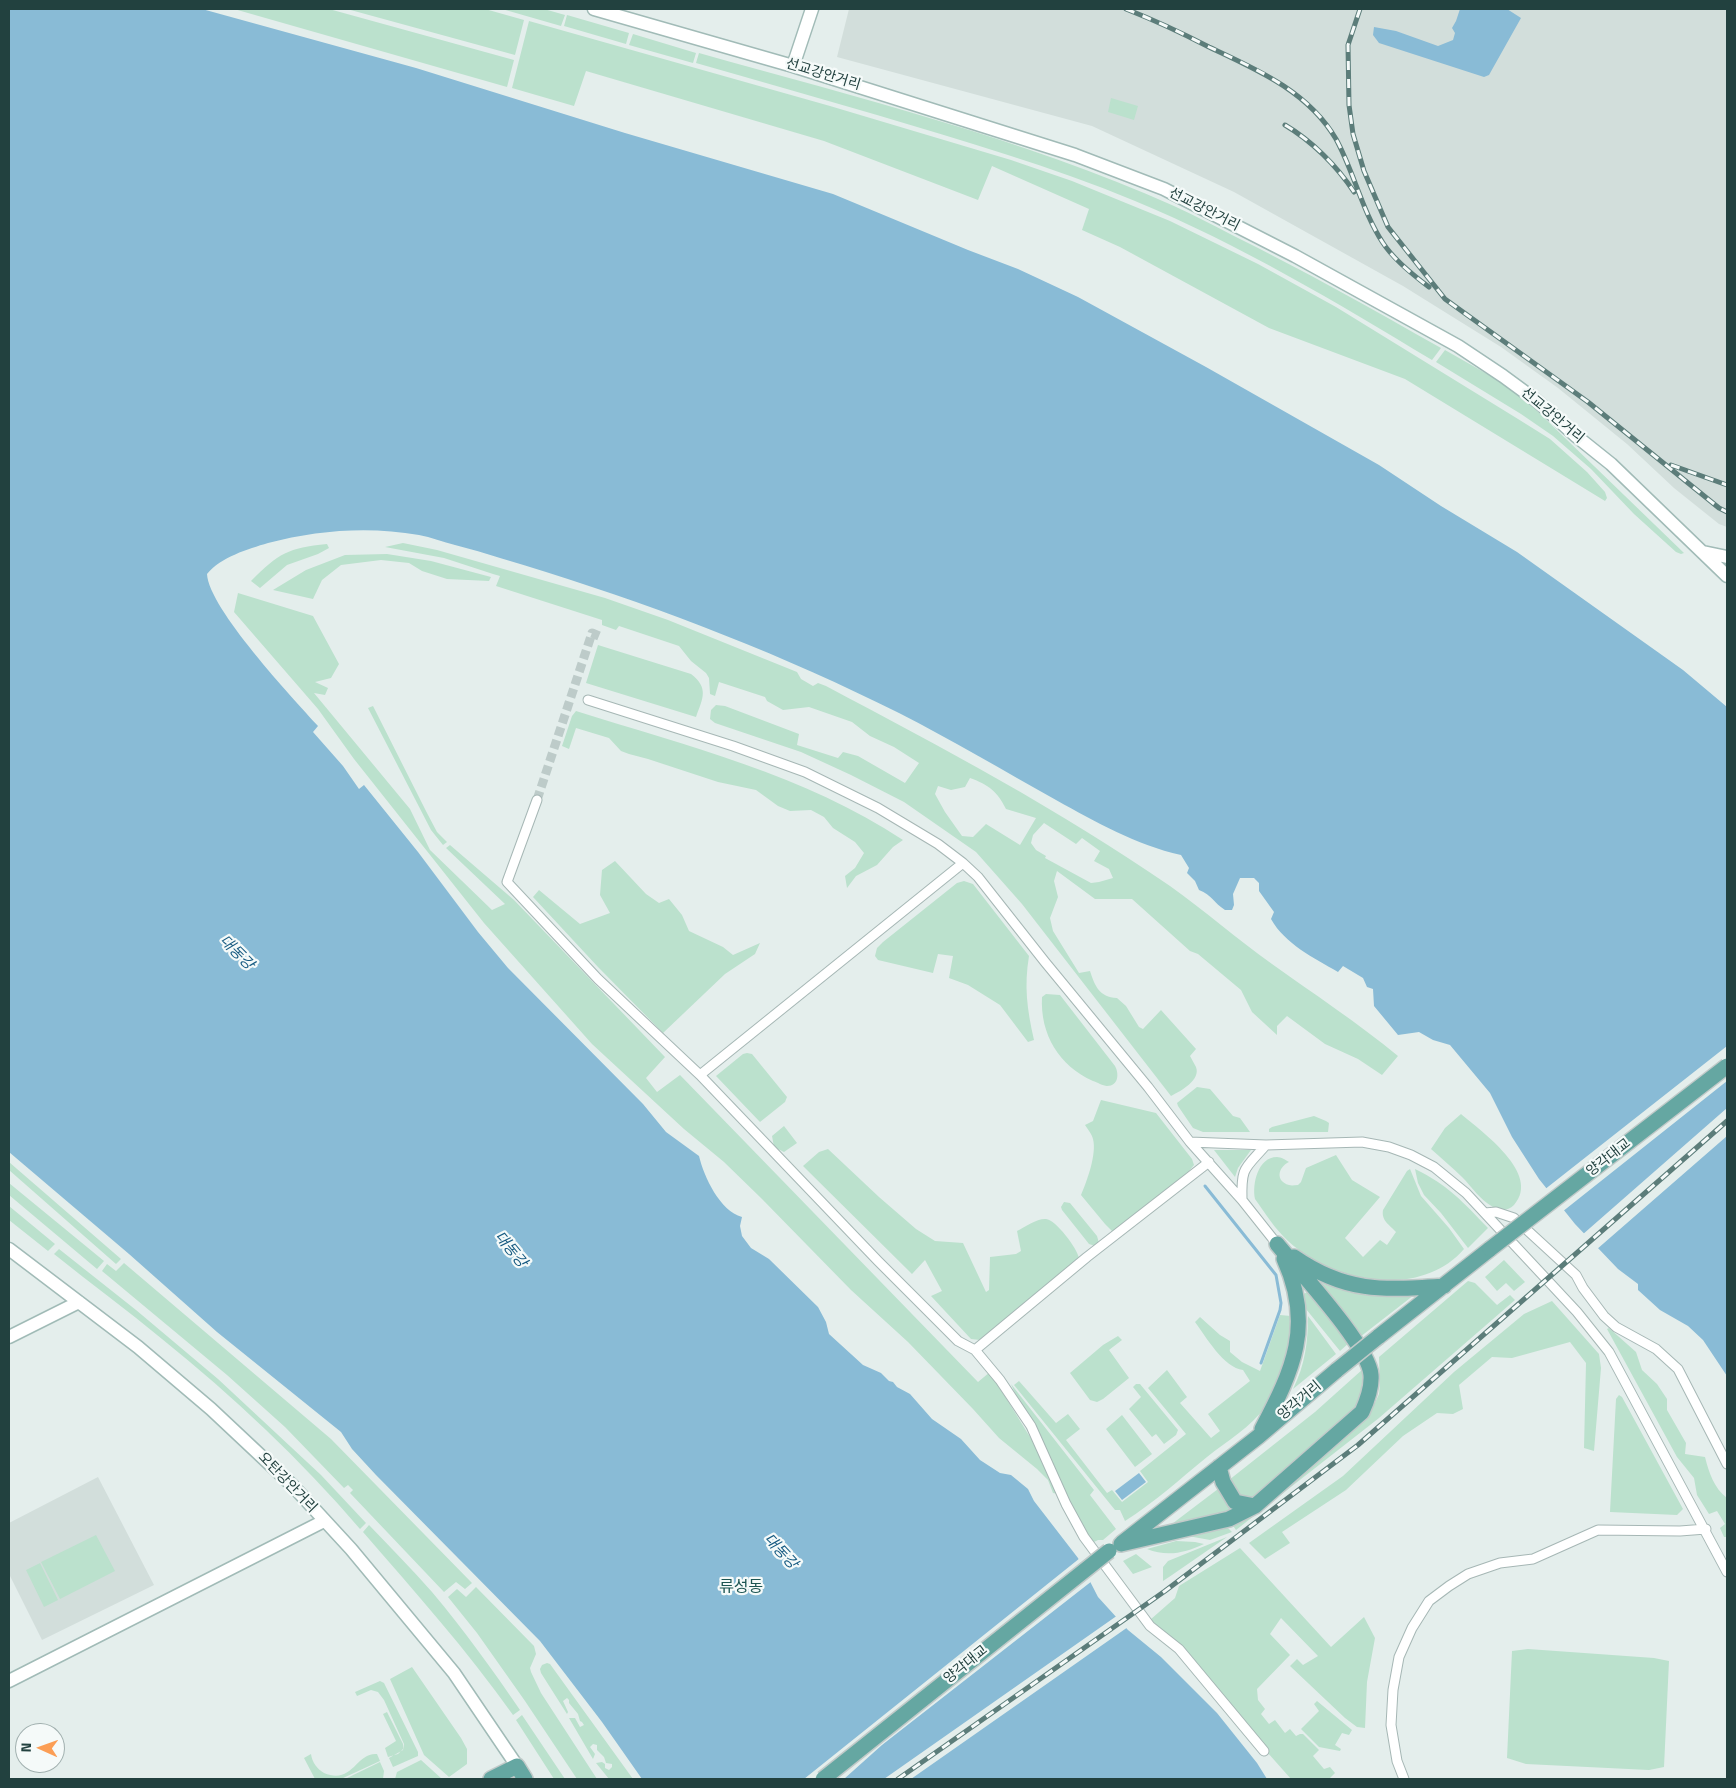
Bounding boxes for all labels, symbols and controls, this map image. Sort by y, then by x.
street label: 선교강안거리 [784,56,862,94]
street label: 선교강안거리 [1166,185,1242,235]
street label: 선교강안거리 [1517,385,1587,447]
water label: 대동강 [215,932,257,974]
street label: 양각대교 [1584,1136,1634,1180]
water label: 대동강 [490,1228,530,1272]
street label: 양각거리 [1275,1378,1325,1424]
street label: 오탄강안거리 [254,1449,320,1517]
water label: 대동강 [759,1531,801,1573]
district label: 류성동 [719,1578,763,1598]
street label: 양각대교 [941,1642,991,1688]
north arrow [15,1723,65,1773]
text: N [15,1742,36,1753]

